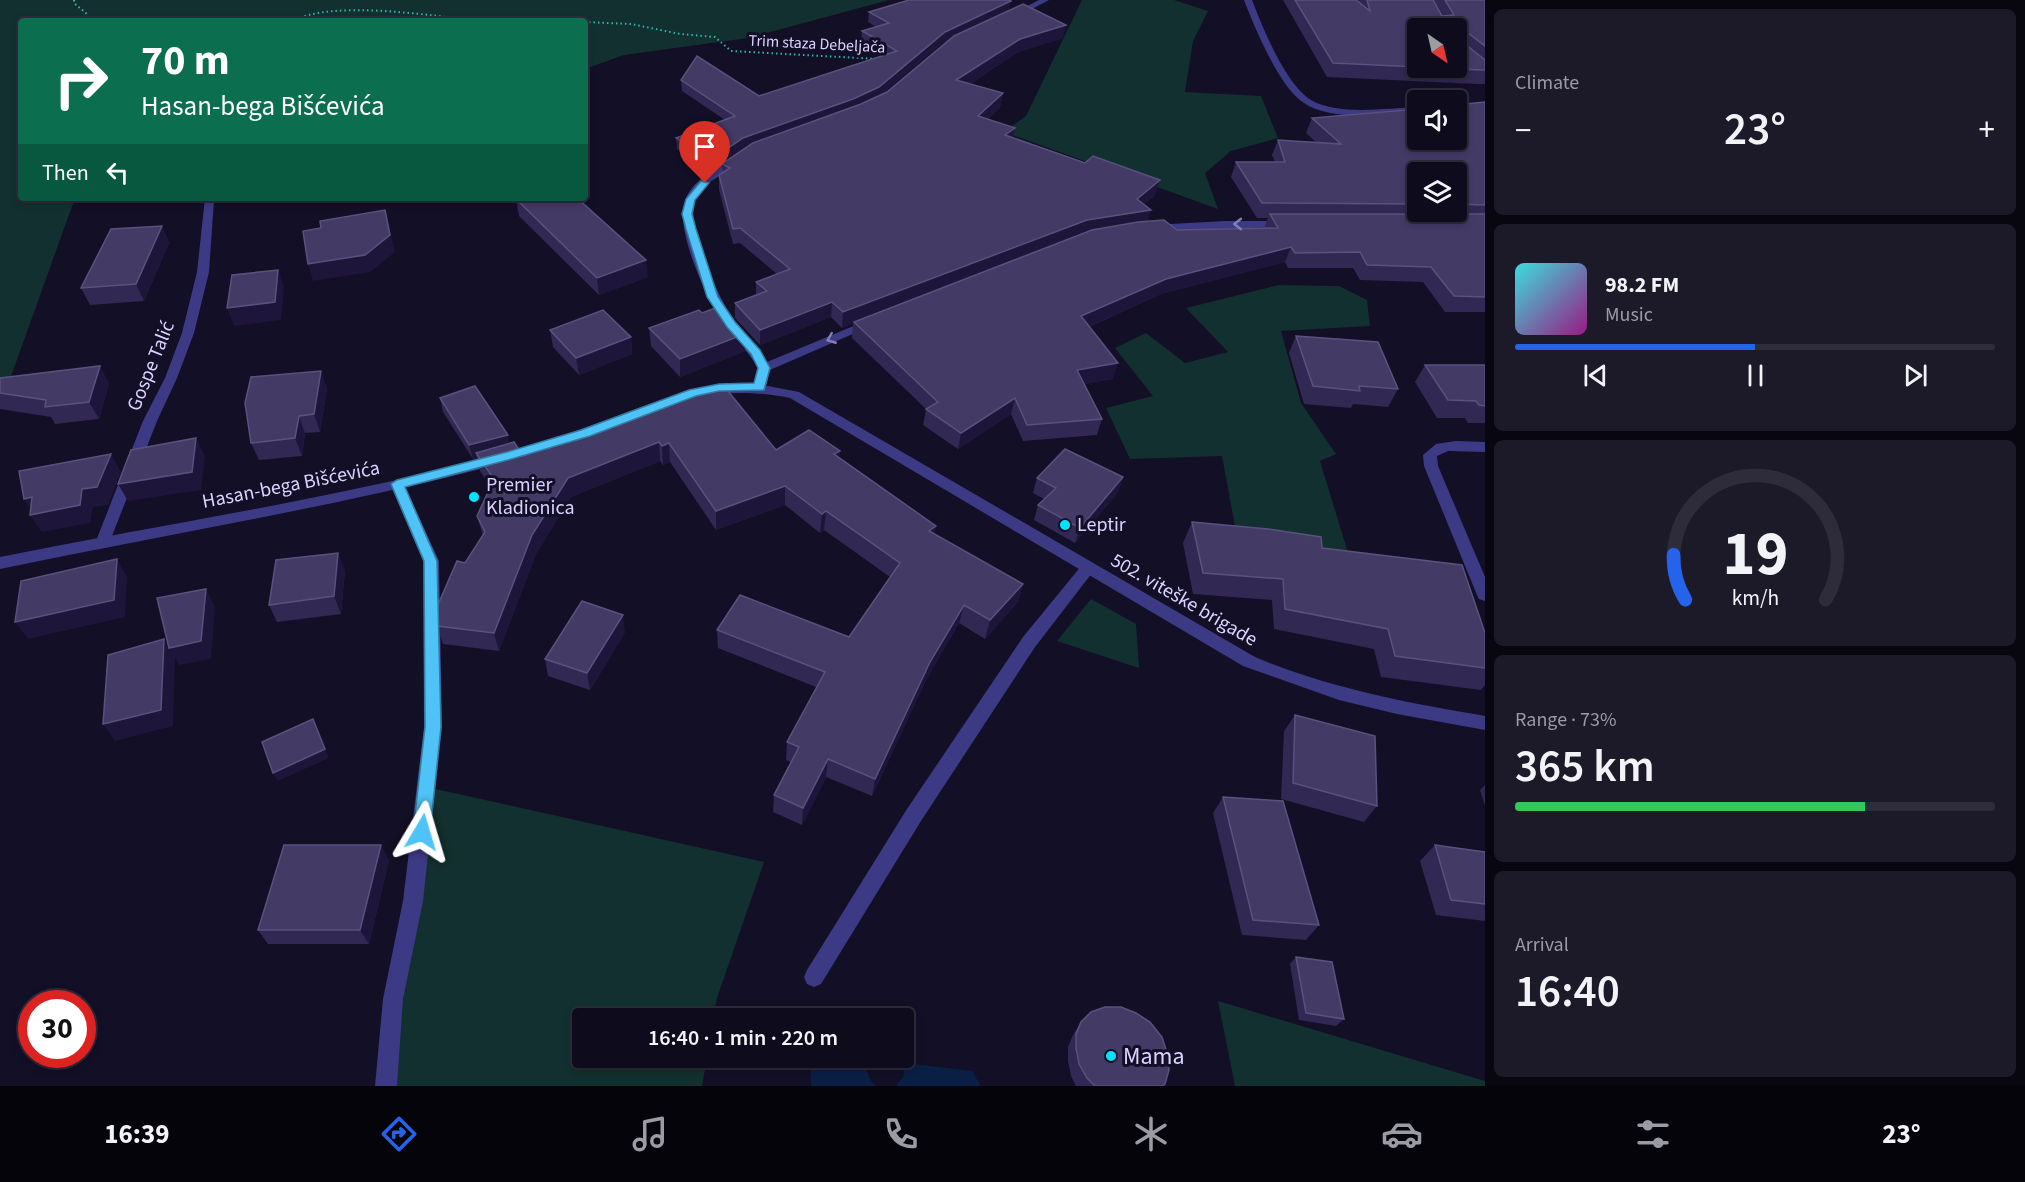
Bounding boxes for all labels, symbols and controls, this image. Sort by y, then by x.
north arrow [1407,18,1467,78]
map controls [1407,18,1467,222]
street label: Trim staza Debeljača [748,29,886,59]
text: 70 m [141,31,230,91]
icon: right [42,42,120,120]
text: Climate [1515,69,1579,97]
text: Hasan-bega Bišćevića [141,87,385,126]
button: sound [1407,90,1467,150]
text: 23° [1724,98,1786,162]
text: − [1515,107,1531,154]
text: + [1979,107,1995,154]
pin [679,121,730,183]
icon: arrive [688,130,721,163]
icon: left [101,156,134,189]
text: Then [42,157,89,189]
button: layers [1407,162,1467,222]
one-way arrow [1233,218,1242,230]
text: 98.2 FM [1605,269,1679,301]
text: Music [1605,301,1653,329]
street label: Gospe Talić [120,317,182,415]
one-way arrow [827,332,838,344]
icon: previous [1579,359,1612,392]
icon: pause [1739,359,1772,392]
icon: next [1899,359,1932,392]
street label: Hasan-bega Bišćevića [200,454,382,516]
place label: Premier Kladionica [486,471,574,522]
marker: Premier Kladionica [467,490,481,504]
text: 19 [1722,510,1788,599]
place label: Leptir [1077,511,1126,539]
marker: Leptir [1058,518,1072,532]
street label: 502. viteške brigade [1106,547,1263,653]
text: km/h [1731,583,1779,614]
text: Range · 73% [1515,706,1616,734]
text: 365 km [1515,735,1655,799]
position arrow [390,800,454,864]
text: Arrival [1515,931,1569,959]
text: 16:40 [1515,960,1620,1024]
speed limit sign: 30 [18,990,96,1068]
text: 16:40 · 1 min · 220 m [648,1022,838,1054]
place label: Mama [1123,1039,1185,1074]
marker: Mama [1104,1049,1118,1063]
icon: directions [378,1113,420,1155]
icon: music [629,1113,671,1155]
icon: phone [880,1113,922,1155]
icon: climate [1130,1113,1172,1155]
icon: car [1381,1113,1423,1155]
icon: filters [1632,1113,1674,1155]
text: 16:39 [104,1115,169,1154]
text: 23° [1882,1115,1921,1154]

